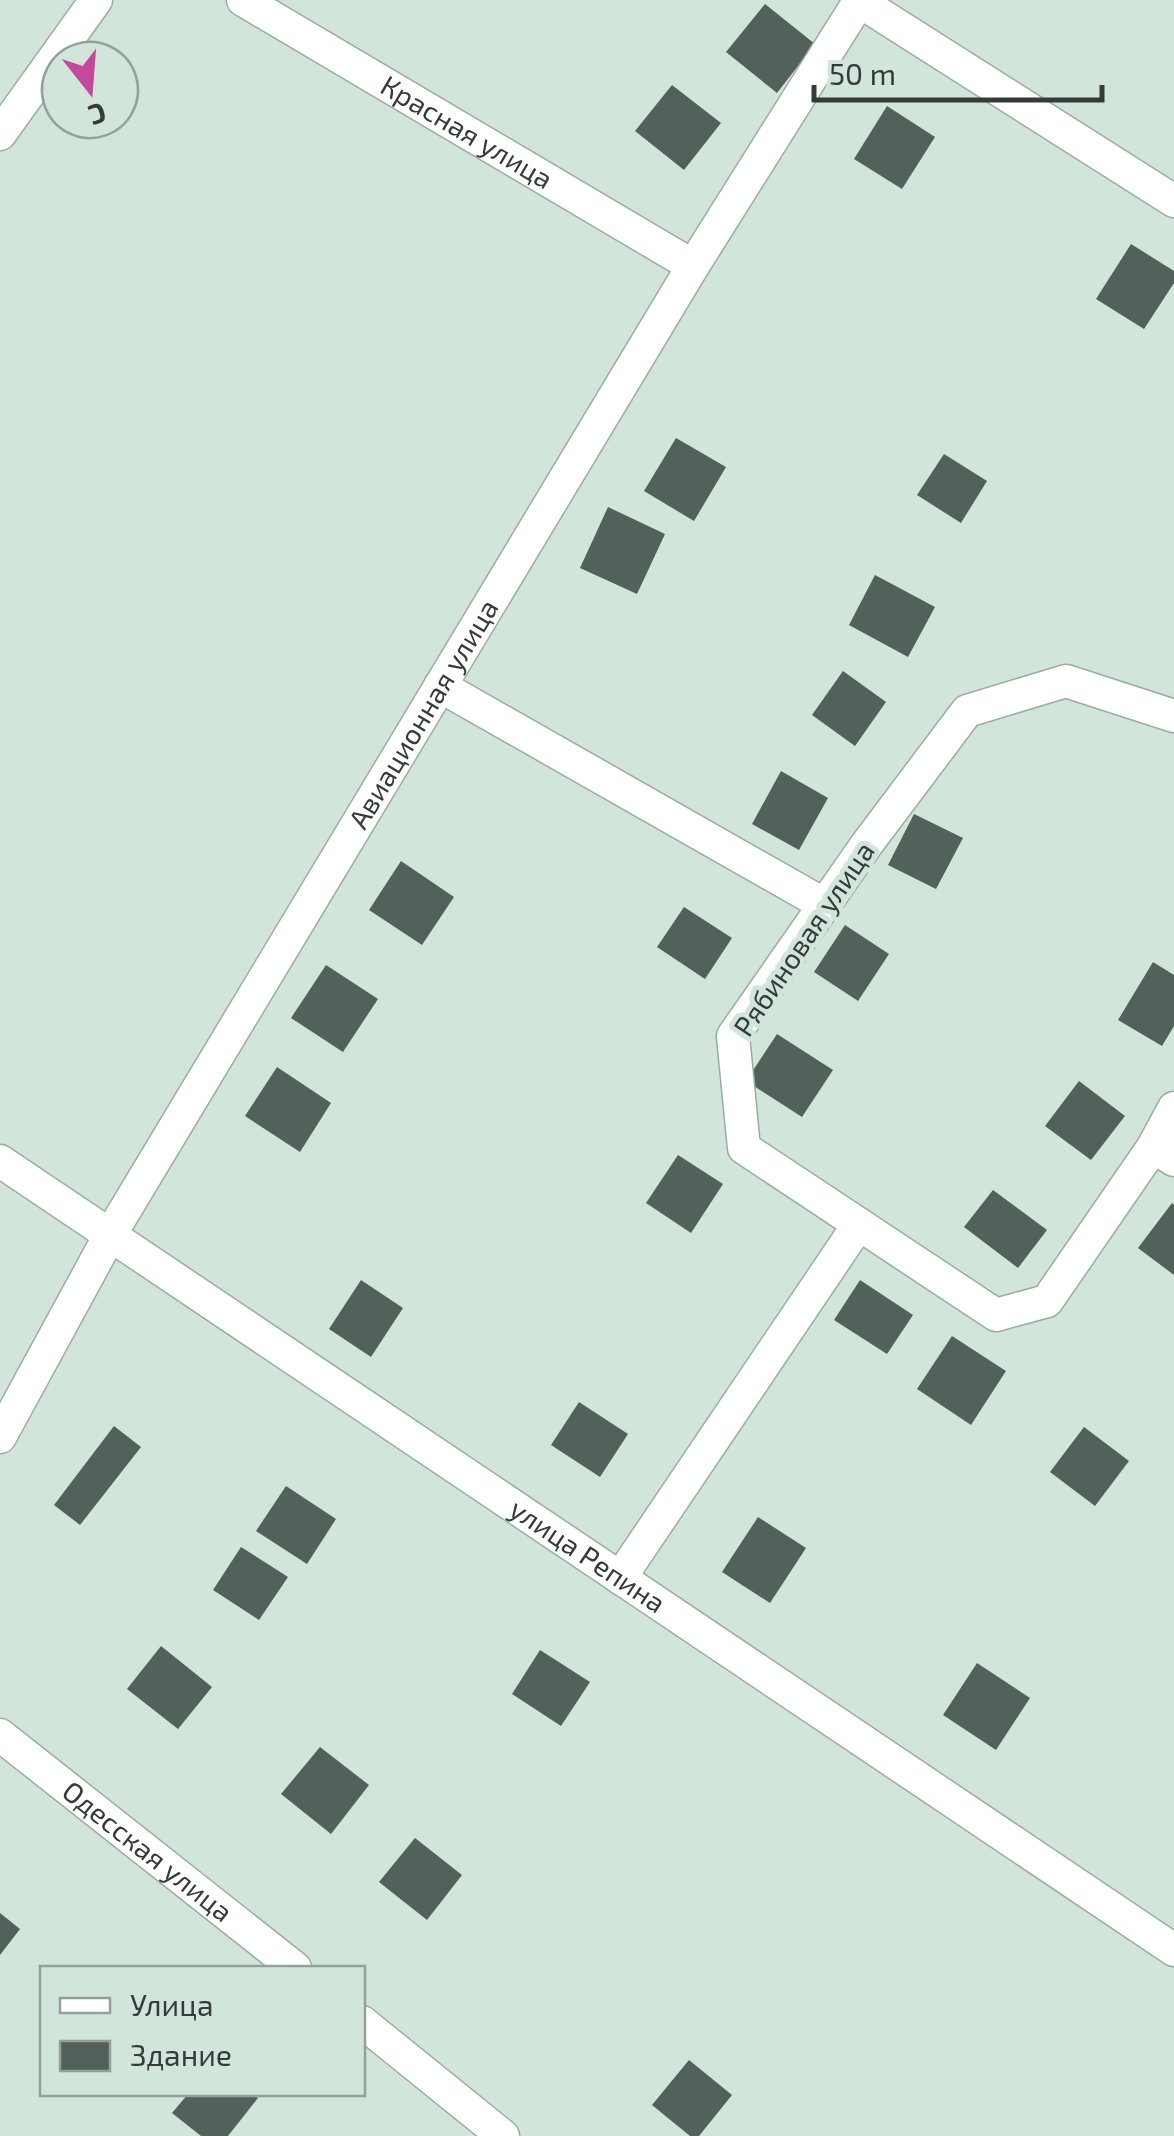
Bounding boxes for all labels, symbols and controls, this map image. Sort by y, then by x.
north arrow [40,40,140,140]
scale bar [814,40,1102,102]
text: 50 m [829,55,896,91]
street label: Красная улица [375,67,559,195]
text: С [85,96,110,134]
street label: Авиационная улица [341,593,505,834]
street label: Рябиновая улица [726,835,881,1042]
street label: улица Репина [504,1491,672,1619]
street label: Одесская улица [56,1773,240,1928]
legend [40,1966,365,2096]
text: Улица [130,1986,214,2022]
text: Здание [130,2036,232,2072]

